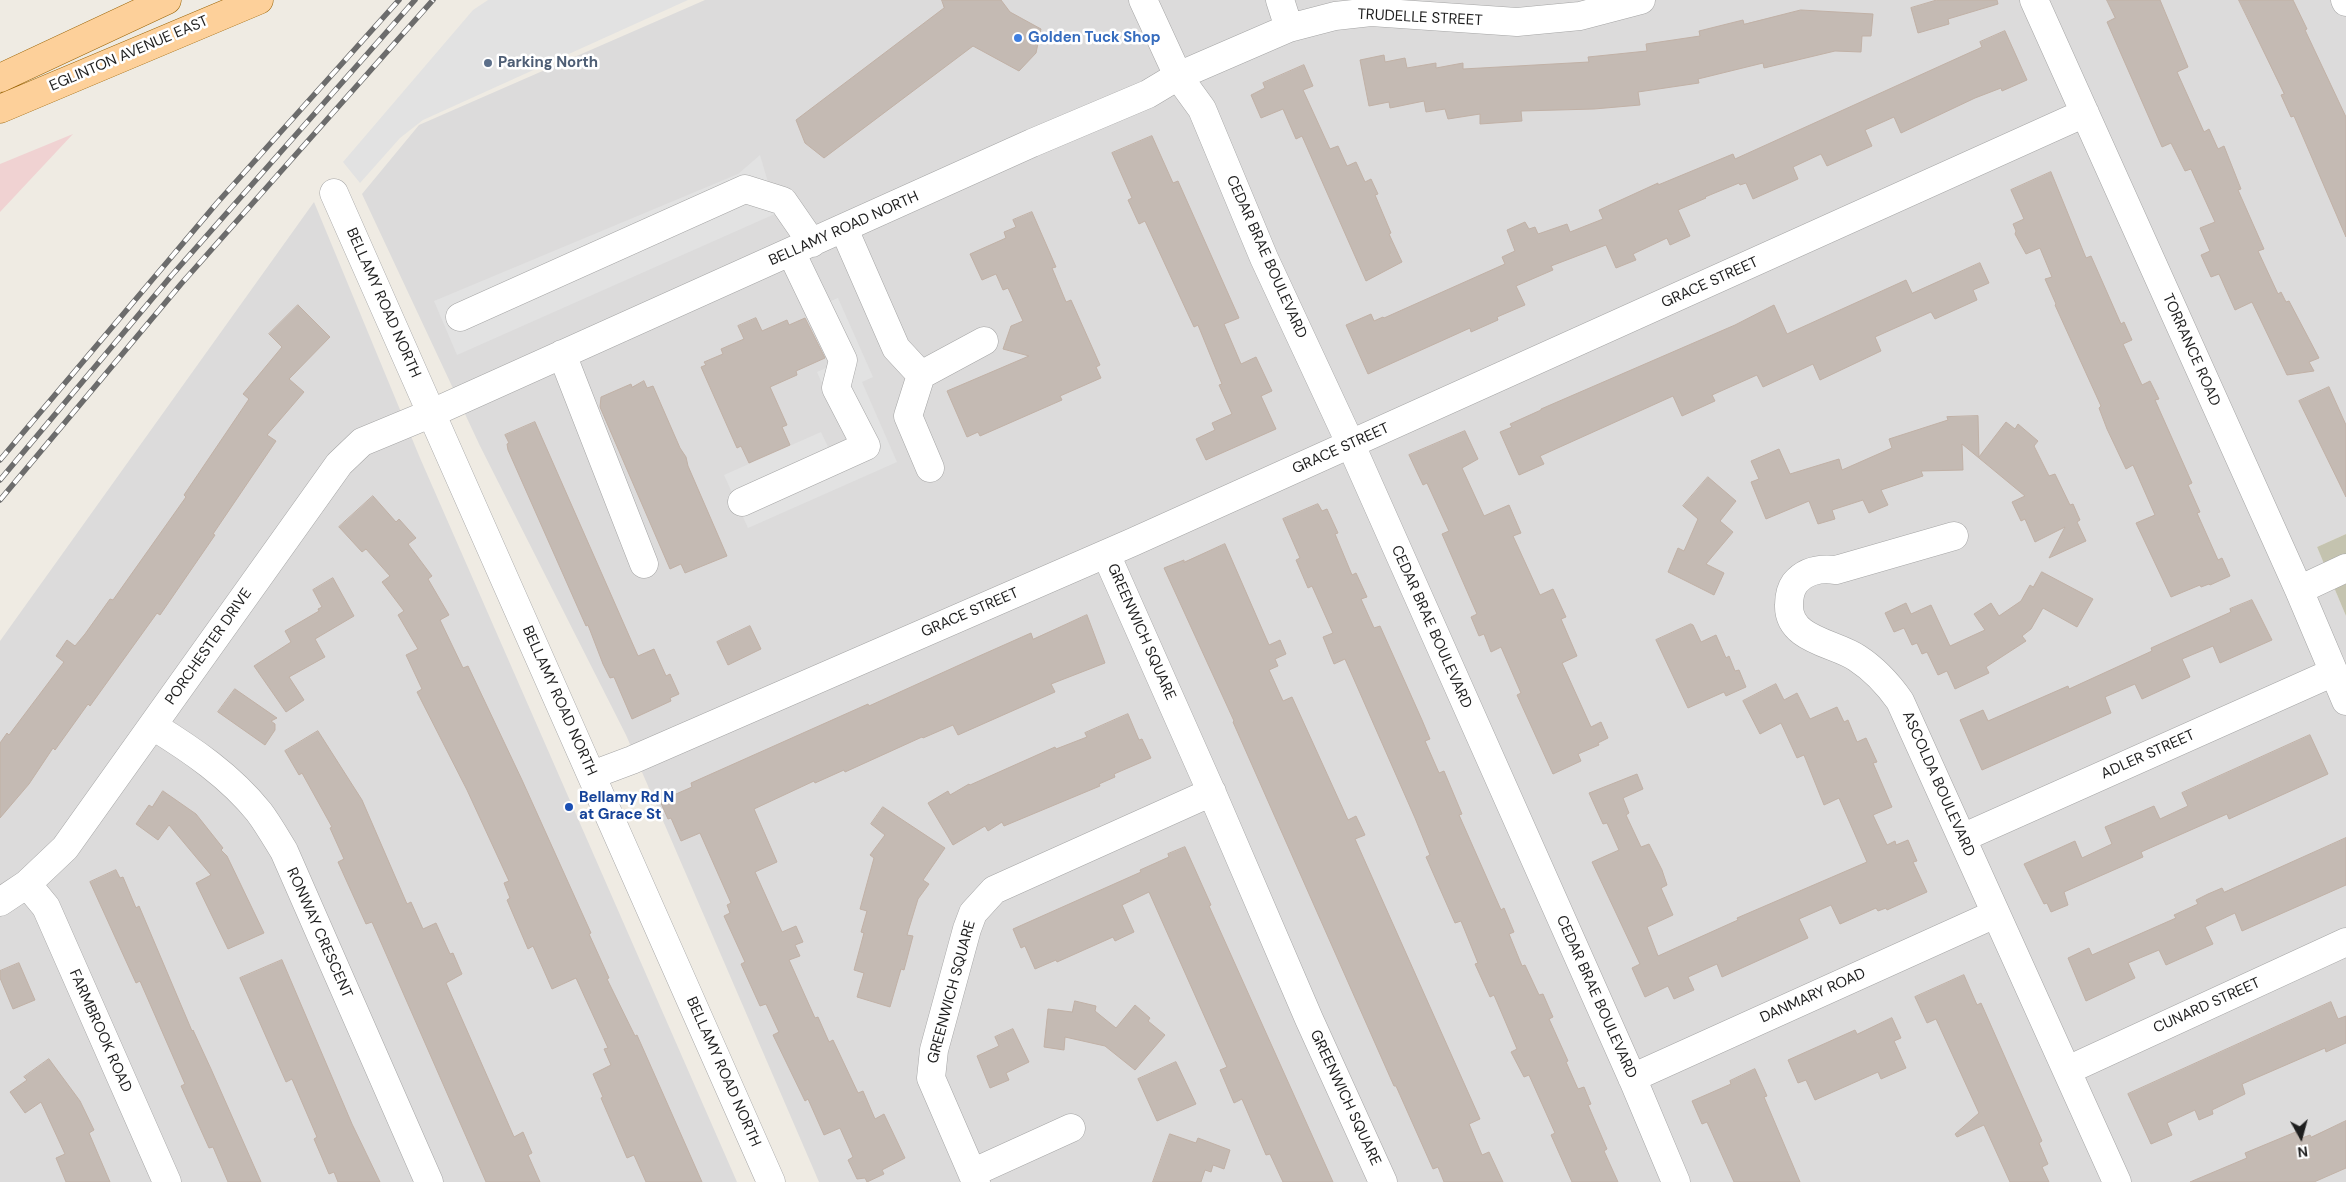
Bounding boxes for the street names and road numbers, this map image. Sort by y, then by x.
street label: TRUDELLE STREET [1357,6,1483,30]
street label: EGLINTON AVENUE EAST [47,12,211,96]
street label: CEDAR BRAE BOULEVARD [1222,173,1310,341]
street label: BELLAMY ROAD NORTH [766,188,922,270]
street label: BELLAMY ROAD NORTH [342,225,424,381]
street label: GRACE STREET [1659,254,1761,312]
street label: TORRANCE ROAD [2158,291,2224,409]
street label: GRACE STREET [1290,420,1392,478]
street label: CEDAR BRAE BOULEVARD [1387,543,1475,711]
street label: GREENWICH SQUARE [1103,561,1179,703]
street label: GRACE STREET [919,584,1021,642]
street label: PORCHESTER DRIVE [162,585,256,709]
street label: BELLAMY ROAD NORTH [518,623,600,779]
street label: ASCOLDA BOULEVARD [1898,709,1978,859]
street label: ADLER STREET [2098,726,2198,784]
street label: RONWAY CRESCENT [282,865,356,1001]
street label: CEDAR BRAE BOULEVARD [1552,913,1640,1081]
street label: GREENWICH SQUARE [924,918,980,1066]
street label: DANMARY ROAD [1757,965,1869,1027]
street label: FARMBROOK ROAD [65,967,135,1095]
street label: CUNARD STREET [2151,974,2263,1038]
street label: BELLAMY ROAD NORTH [682,994,764,1150]
street label: GREENWICH SQUARE [1306,1027,1384,1169]

